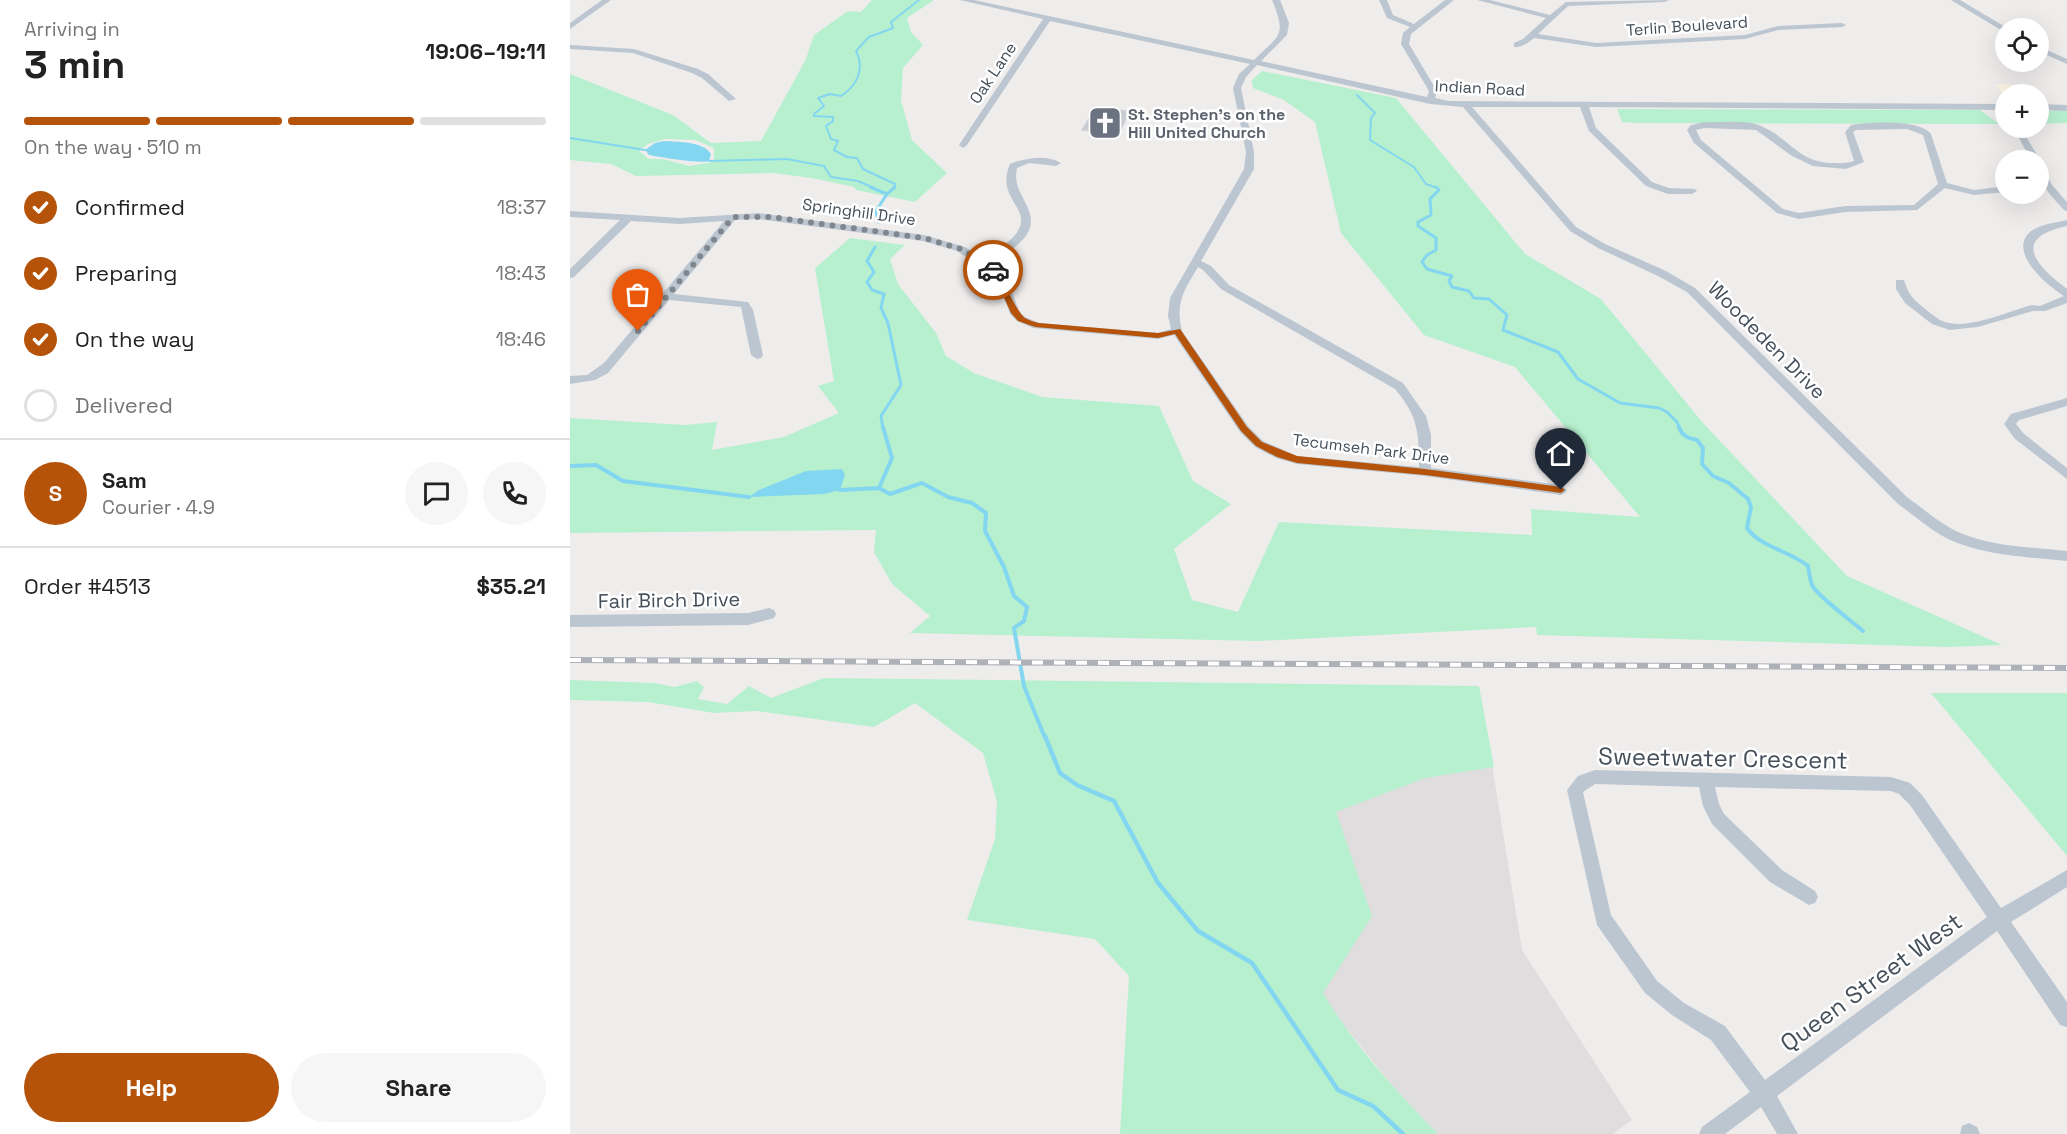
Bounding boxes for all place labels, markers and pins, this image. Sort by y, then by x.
place label: St. Stephen's on the Hill United Church [1128,104,1285,143]
church icon: St. Stephen's on the Hill United Church [1087,105,1123,141]
pin [612,269,663,331]
pin [1535,428,1586,490]

